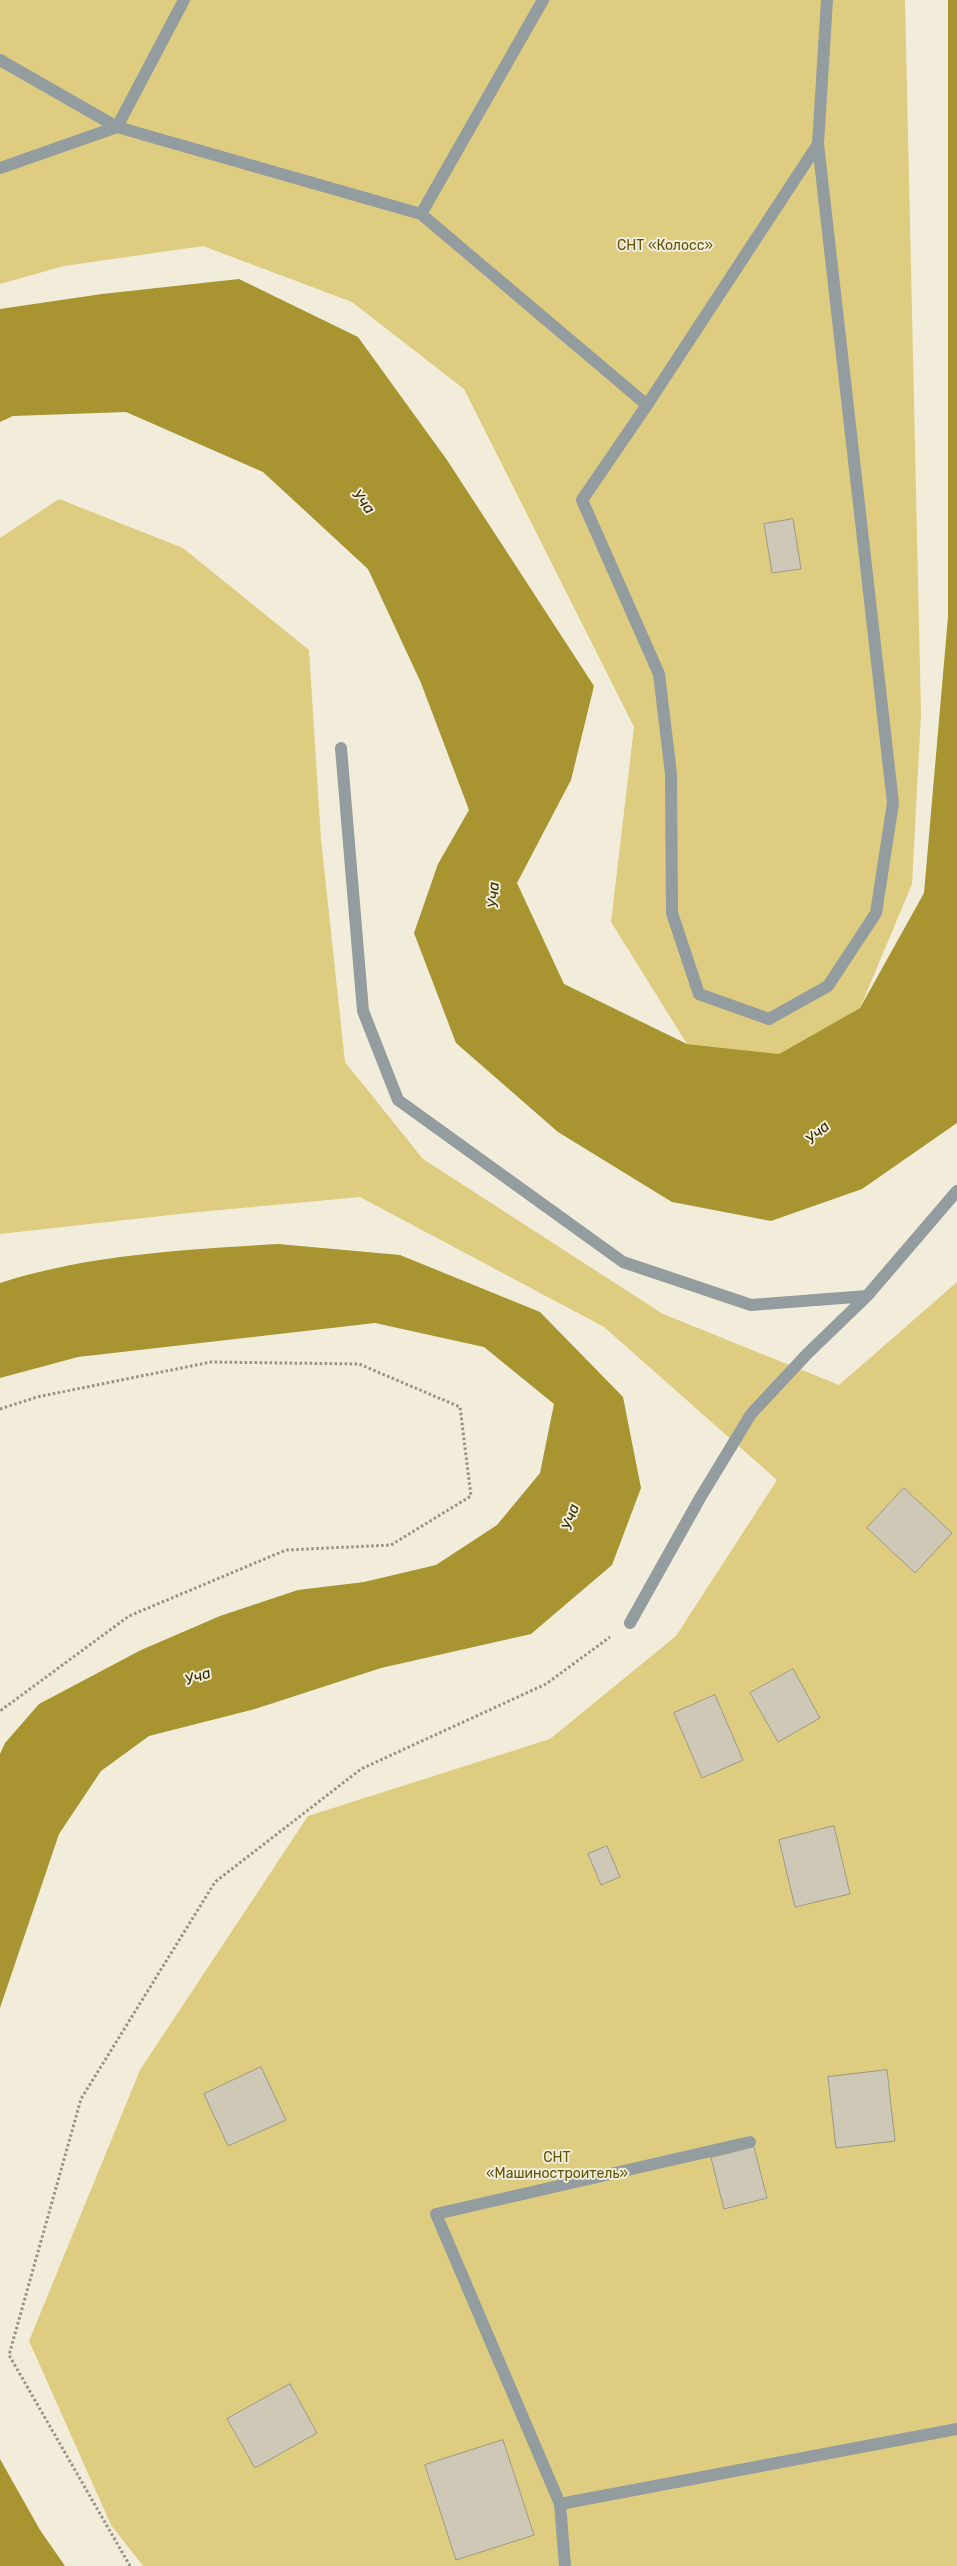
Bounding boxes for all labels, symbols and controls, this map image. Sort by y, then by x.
park label: СНТ «Колосс» [617,238,713,254]
water label: Уча [348,486,378,518]
water label: Уча [485,882,503,908]
water label: Уча [802,1118,834,1148]
water label: Уча [558,1502,584,1532]
water label: Уча [183,1664,213,1690]
park label: СНТ «Машиностроитель» [486,2150,628,2182]

